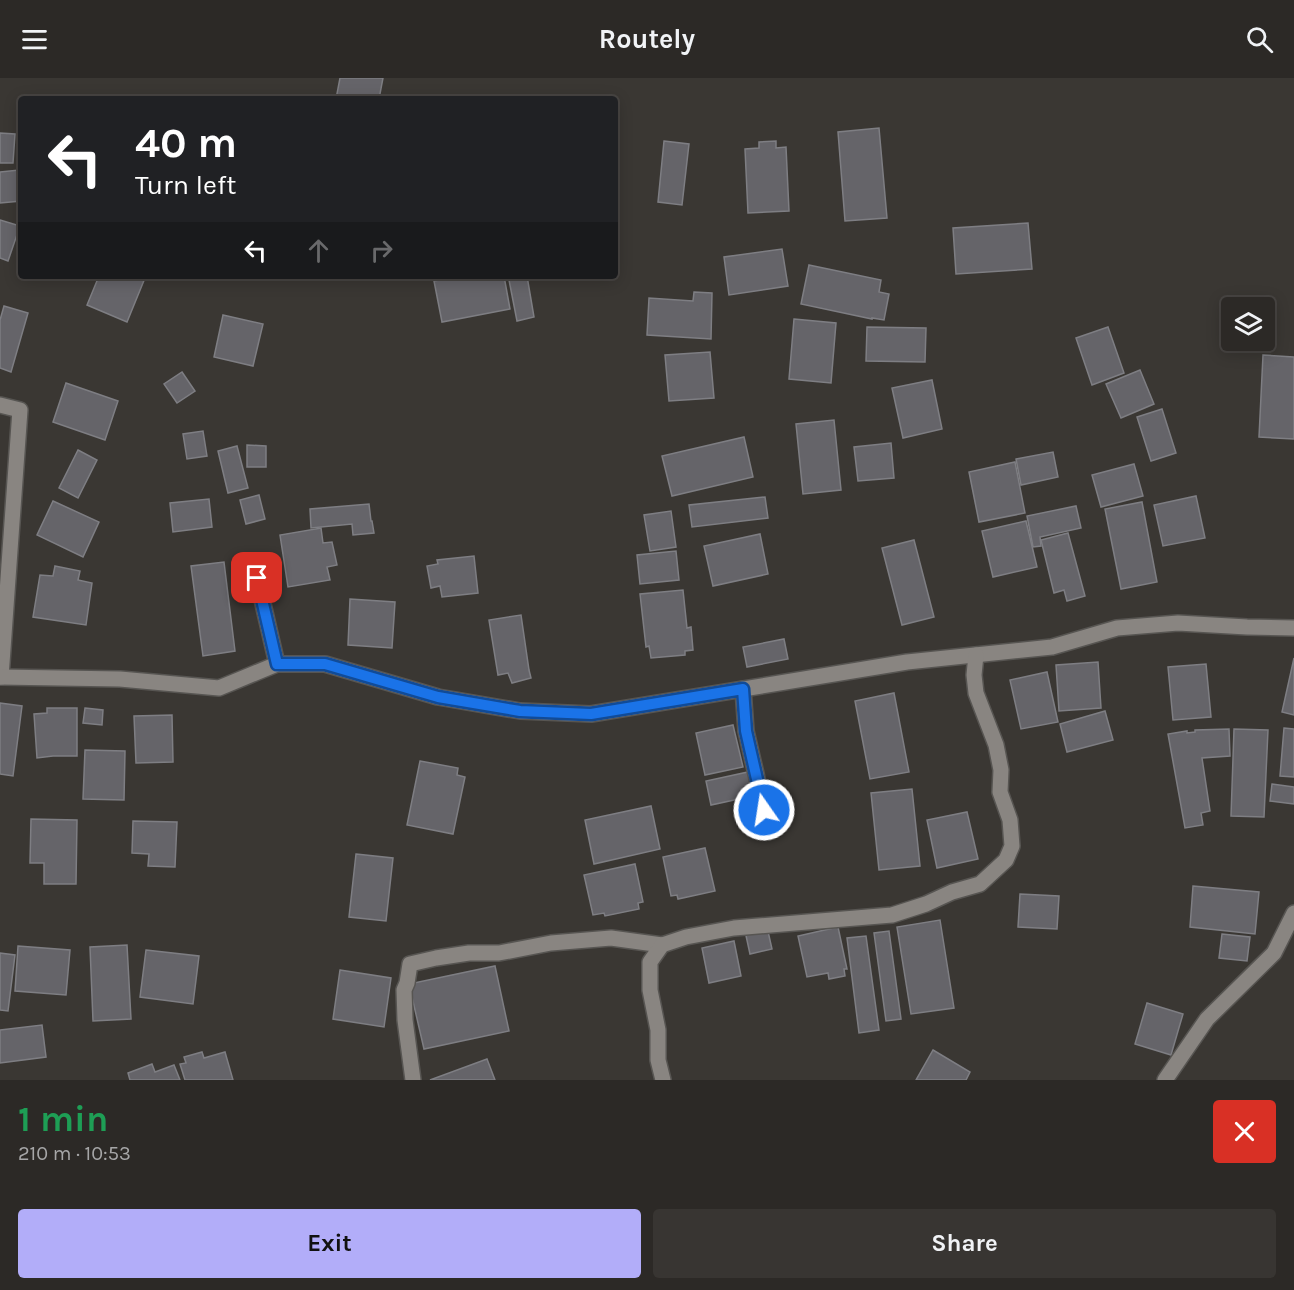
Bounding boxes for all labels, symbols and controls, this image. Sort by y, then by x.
icon: menu [18,23,51,56]
text: Routely [599,23,695,55]
icon: search [1243,23,1276,56]
text: 40 m [135,118,237,168]
icon: left [36,120,114,198]
text: Turn left [135,169,236,201]
icon: left [239,234,272,267]
icon: ahead [302,234,335,267]
icon: right [365,234,398,267]
map controls [1221,297,1275,351]
button: layers [1221,297,1275,351]
pin [231,552,282,603]
icon: arrive [240,561,273,594]
position arrow [732,778,796,842]
text: 1 min [18,1098,108,1140]
button: close [1213,1100,1276,1163]
text: 210 m · 10:53 [18,1142,131,1165]
button: Exit [18,1209,641,1278]
button: Share [653,1209,1276,1278]

